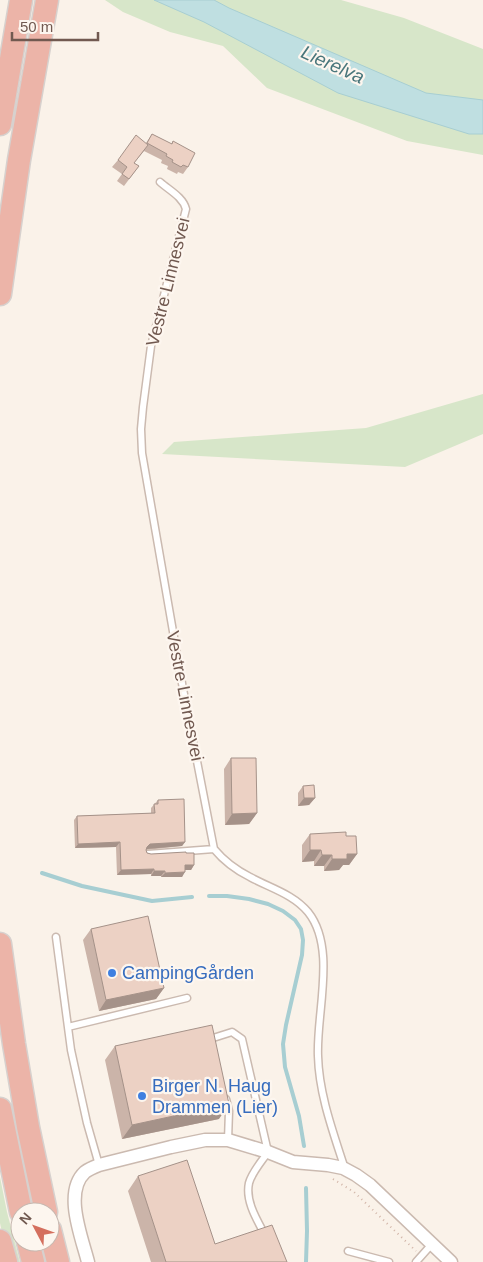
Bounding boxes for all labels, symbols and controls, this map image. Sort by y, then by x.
scale bar [12,10,99,42]
text: 50 m [20,18,53,35]
water label: Lierelva [298,41,367,88]
street label: Vestre Linnesvei [142,215,194,349]
street label: Vestre Linnesvei [163,629,207,763]
place label: CampingGården [122,963,254,983]
marker: CampingGården [106,967,118,979]
place label: Birger N. Haug Drammen (Lier) [152,1076,278,1117]
marker: Birger N. Haug Drammen (Lier) [136,1090,148,1102]
north arrow [10,1202,60,1252]
text: N [16,1209,35,1228]

